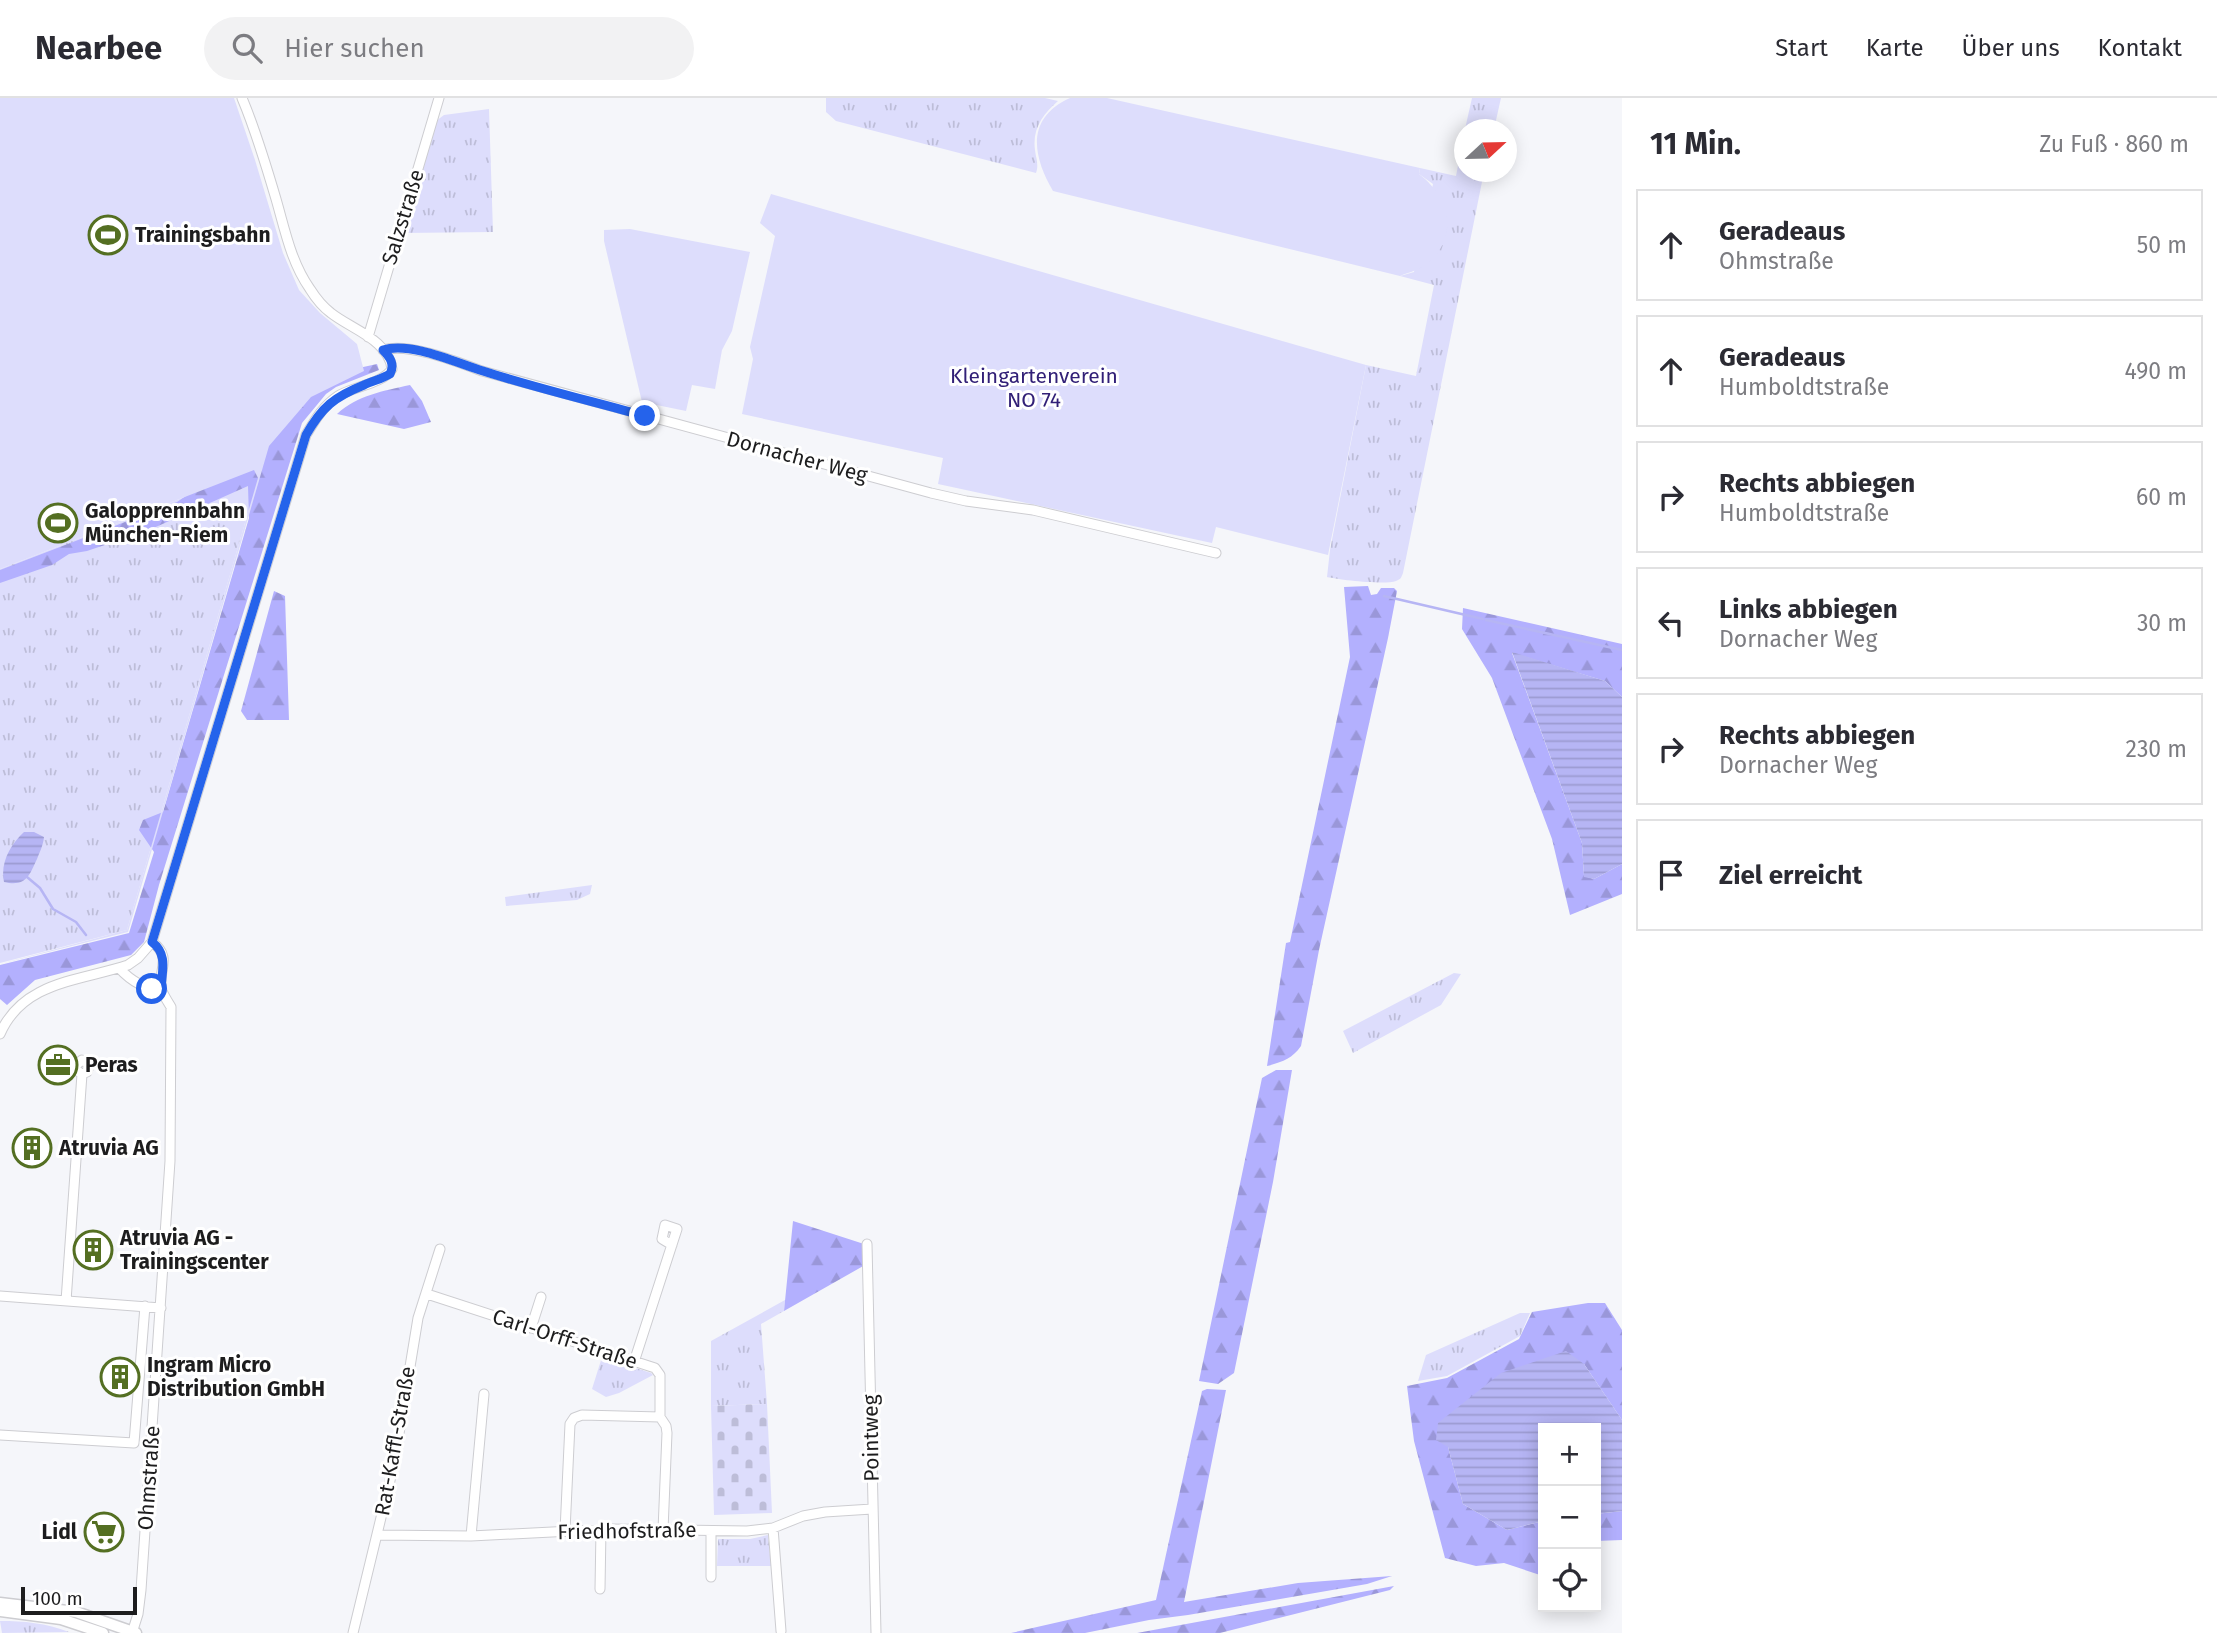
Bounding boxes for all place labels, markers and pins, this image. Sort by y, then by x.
sports icon: Trainingsbahn [87,214,129,256]
place label: Trainingsbahn [135,222,271,248]
place label: Galopprennbahn München-Riem [85,498,245,548]
sports icon: Galopprennbahn München-Riem [37,502,79,544]
office icon: Peras [37,1044,79,1086]
place label: Peras [85,1052,138,1078]
building icon: Atruvia AG [11,1127,53,1169]
place label: Atruvia AG [58,1135,159,1161]
place label: Atruvia AG - Trainingscenter [119,1225,269,1275]
building icon: Atruvia AG - Trainingscenter [72,1229,114,1271]
place label: Ingram Micro Distribution GmbH [147,1352,325,1402]
building icon: Ingram Micro Distribution GmbH [99,1356,141,1398]
supermarket icon: Lidl [83,1511,125,1553]
place label: Lidl [41,1519,78,1545]

